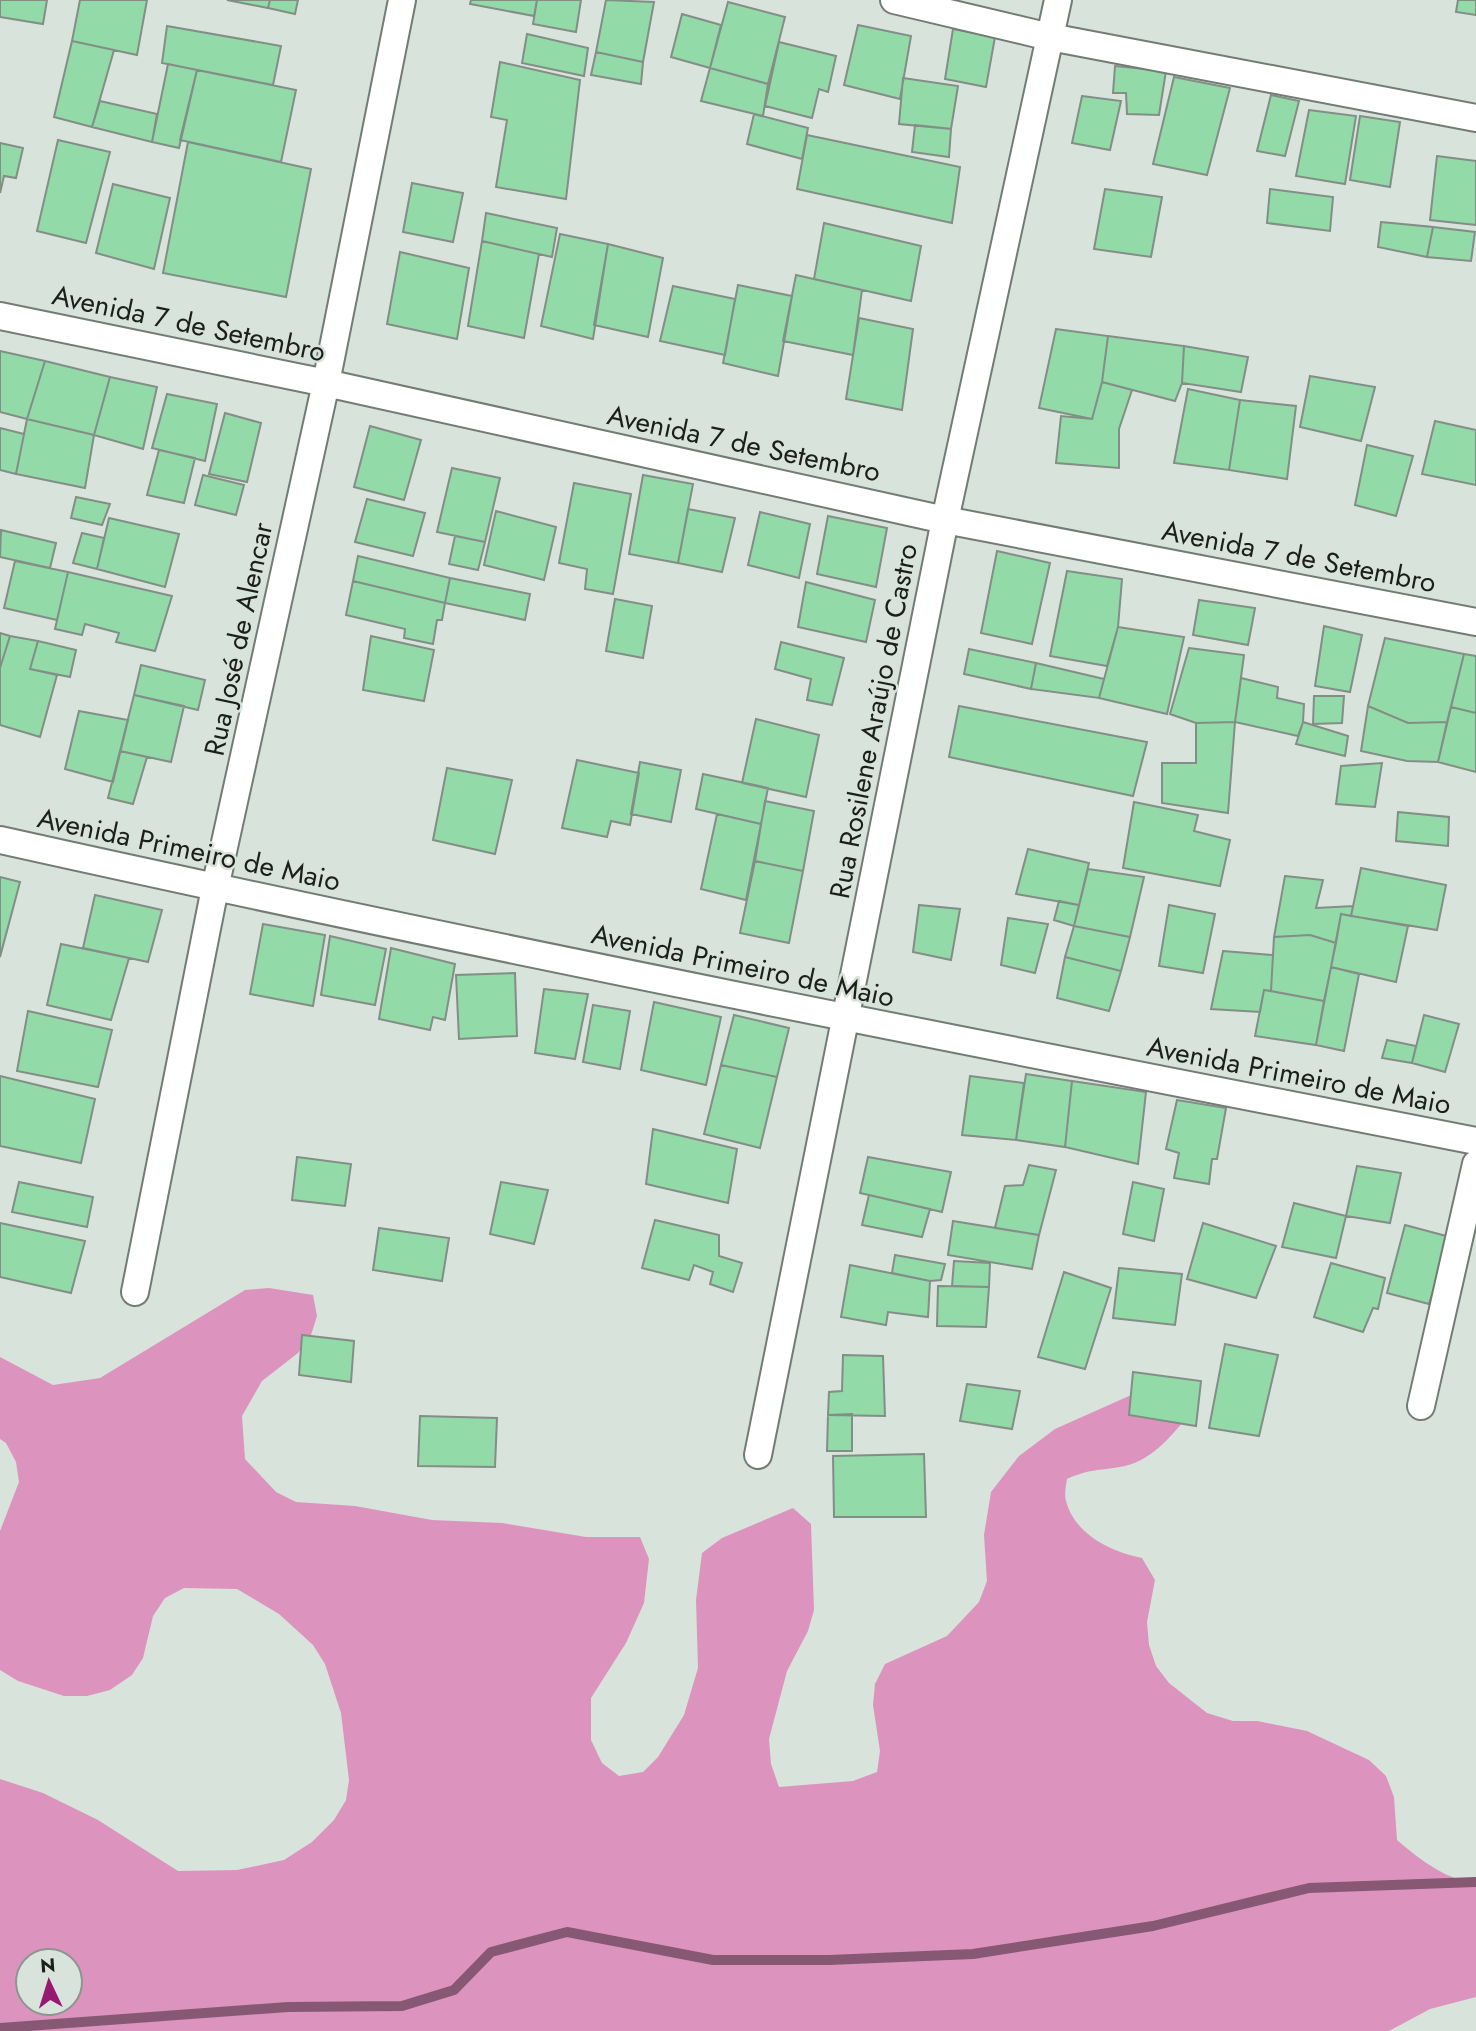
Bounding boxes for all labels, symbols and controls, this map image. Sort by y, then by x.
street label: Avenida 7 de Setembro [49,275,329,372]
street label: Avenida 7 de Setembro [604,395,884,492]
street label: Avenida 7 de Setembro [1158,510,1439,603]
street label: Rua José de Alencar [194,518,283,760]
street label: Rua Rosilene Araújo de Castro [819,540,928,902]
street label: Avenida Primeiro de Maio [34,797,344,902]
street label: Avenida Primeiro de Maio [588,913,898,1018]
street label: Avenida Primeiro de Maio [1143,1026,1454,1125]
north arrow [14,1947,84,2017]
text: N [39,1952,56,1980]

